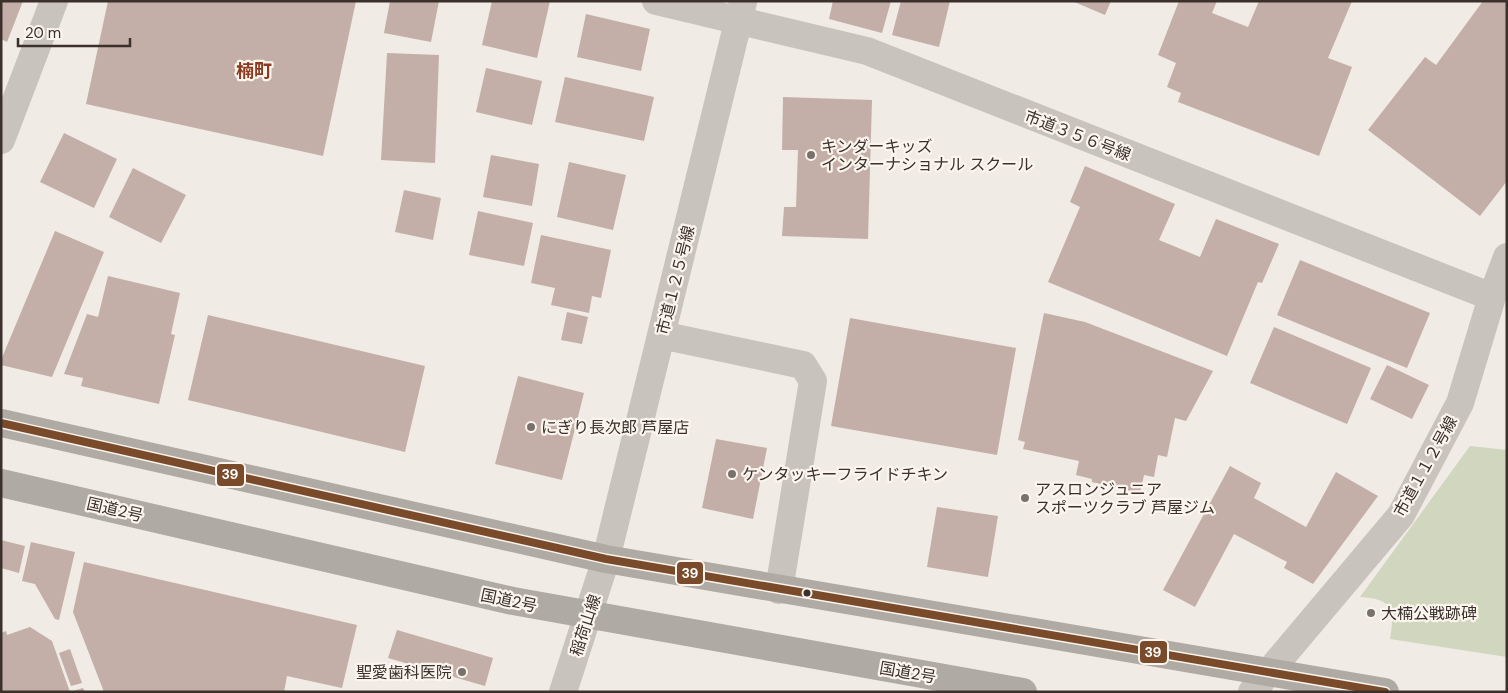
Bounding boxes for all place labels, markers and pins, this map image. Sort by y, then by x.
place label: キンダーキッズ インターナショナル スクール [821,136,1033,175]
marker: キンダーキッズ インターナショナル スクール [805,149,817,161]
place label: にぎり長次郎 芦屋店 [541,417,689,438]
marker: にぎり長次郎 芦屋店 [525,421,537,433]
place label: ケンタッキーフライドチキン [742,464,948,485]
marker: ケンタッキーフライドチキン [726,468,738,480]
place label: アスロンジュニア スポーツクラブ 芦屋ジム [1035,479,1215,518]
marker: アスロンジュニア スポーツクラブ 芦屋ジム [1019,492,1031,504]
unlabelled marker [802,588,812,598]
place label: 大楠公戦跡碑 [1381,603,1477,624]
marker: 大楠公戦跡碑 [1365,607,1377,619]
place label: 聖愛歯科医院 [356,662,452,683]
marker: 聖愛歯科医院 [456,666,468,678]

